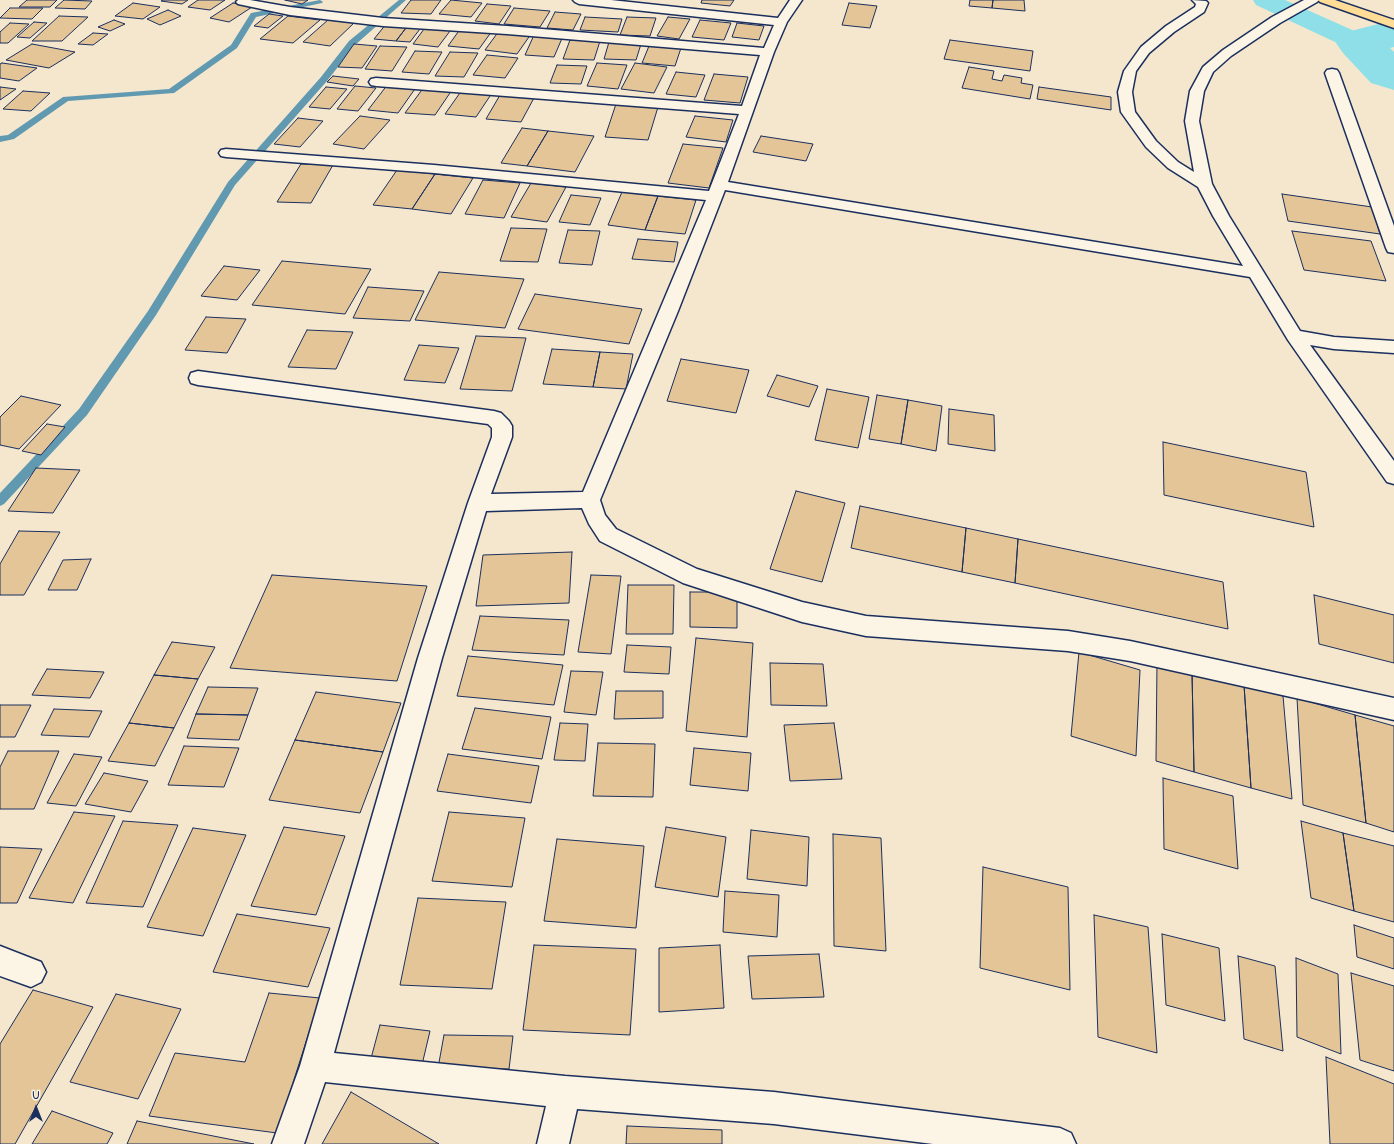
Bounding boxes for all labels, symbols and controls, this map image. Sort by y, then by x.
north arrow [16,1088,56,1128]
text: U [32,1089,40,1102]

